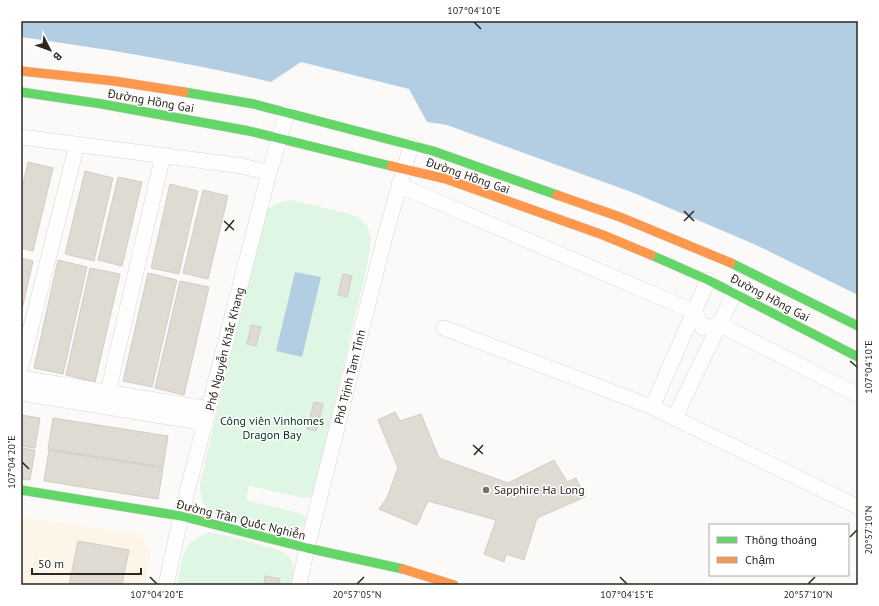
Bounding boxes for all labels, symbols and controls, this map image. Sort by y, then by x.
text: 107°04'10"E [447,4,501,17]
north arrow [30,30,70,70]
text: B [50,50,65,64]
street label: Đường Hồng Gai [106,85,195,115]
street label: Đường Hồng Gai [423,154,512,197]
street label: Đường Hồng Gai [727,270,812,325]
street label: Phố Nguyễn Khắc Khang [202,285,247,412]
street label: Phố Trịnh Tam Tỉnh [331,328,369,426]
text: 107°04'10"E [862,340,875,394]
park label: Công viên Vinhomes Dragon Bay [220,413,324,442]
text: 107°04'20"E [5,435,18,489]
place label: Sapphire Ha Long [494,482,585,497]
marker: Sapphire Ha Long [481,485,491,495]
street label: Đường Trần Quốc Nghiễn [174,496,307,543]
text: 20°57'10"N [862,505,875,555]
legend [709,524,849,576]
text: Thông thoáng [745,532,817,547]
scale bar [32,550,141,576]
text: Chậm [745,552,775,567]
text: 50 m [38,556,64,571]
text: 107°04'20"E [130,588,184,601]
text: 20°57'05"N [332,588,382,601]
text: 107°04'15"E [600,588,654,601]
text: 20°57'10"N [783,588,833,601]

